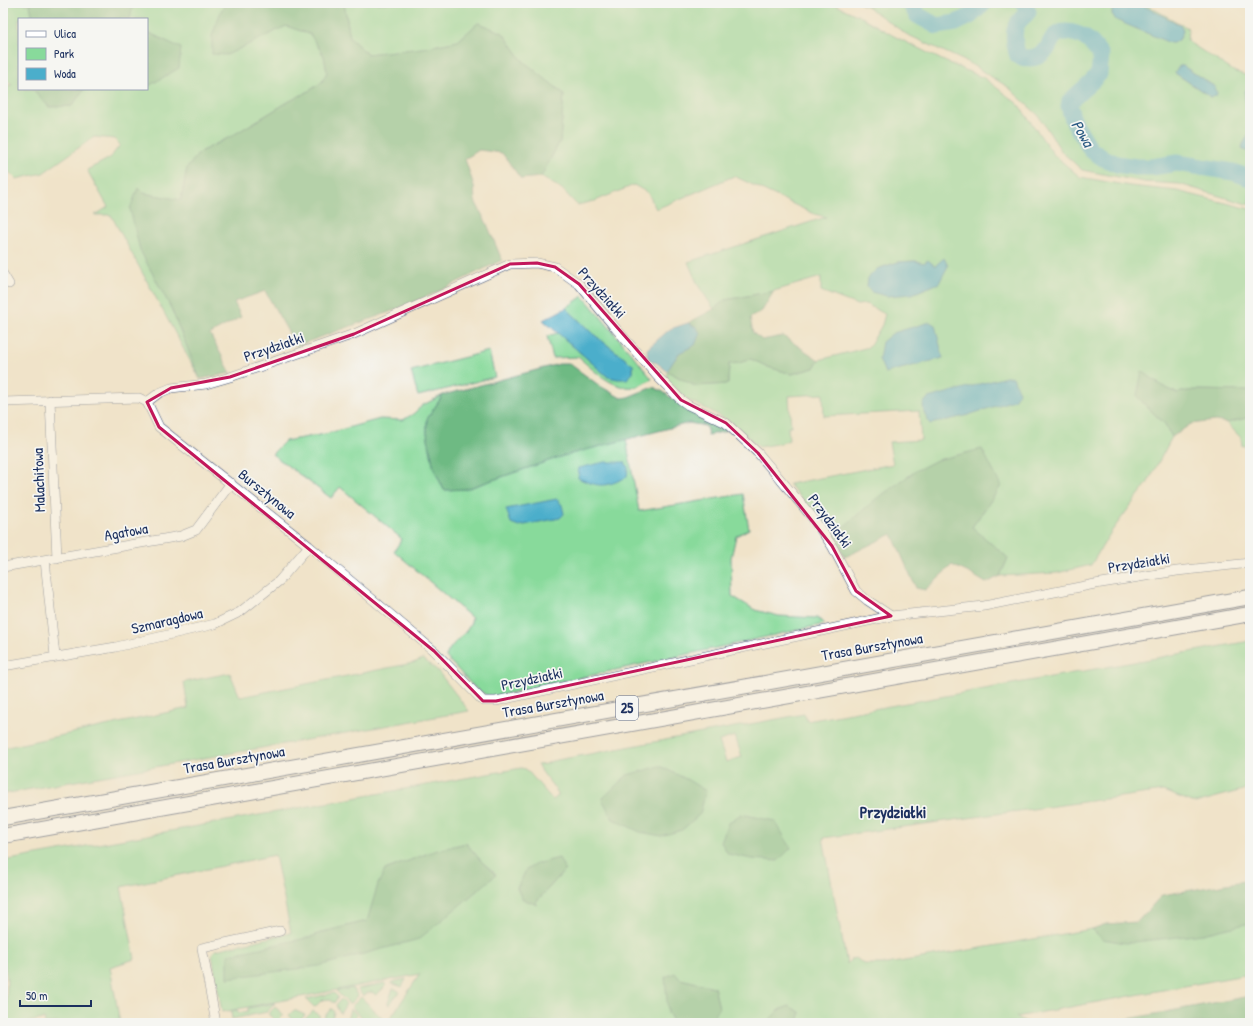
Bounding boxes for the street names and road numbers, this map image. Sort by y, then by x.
street label: Przydziałki [574,262,631,323]
street label: Przydziałki [241,326,307,367]
street label: Malachitowa [27,447,50,512]
street label: Bursztynowa [234,464,301,523]
street label: Przydziałki [804,489,857,552]
street label: Agatowa [102,517,149,546]
street label: Przydziałki [1106,547,1171,578]
street label: Szmaragdowa [129,602,205,639]
street label: Trasa Bursztynowa [820,627,924,666]
street label: Przydziałki [499,662,565,695]
street label: Trasa Bursztynowa [501,684,605,723]
road number: 25 [616,696,638,720]
street label: Trasa Bursztynowa [182,740,286,779]

